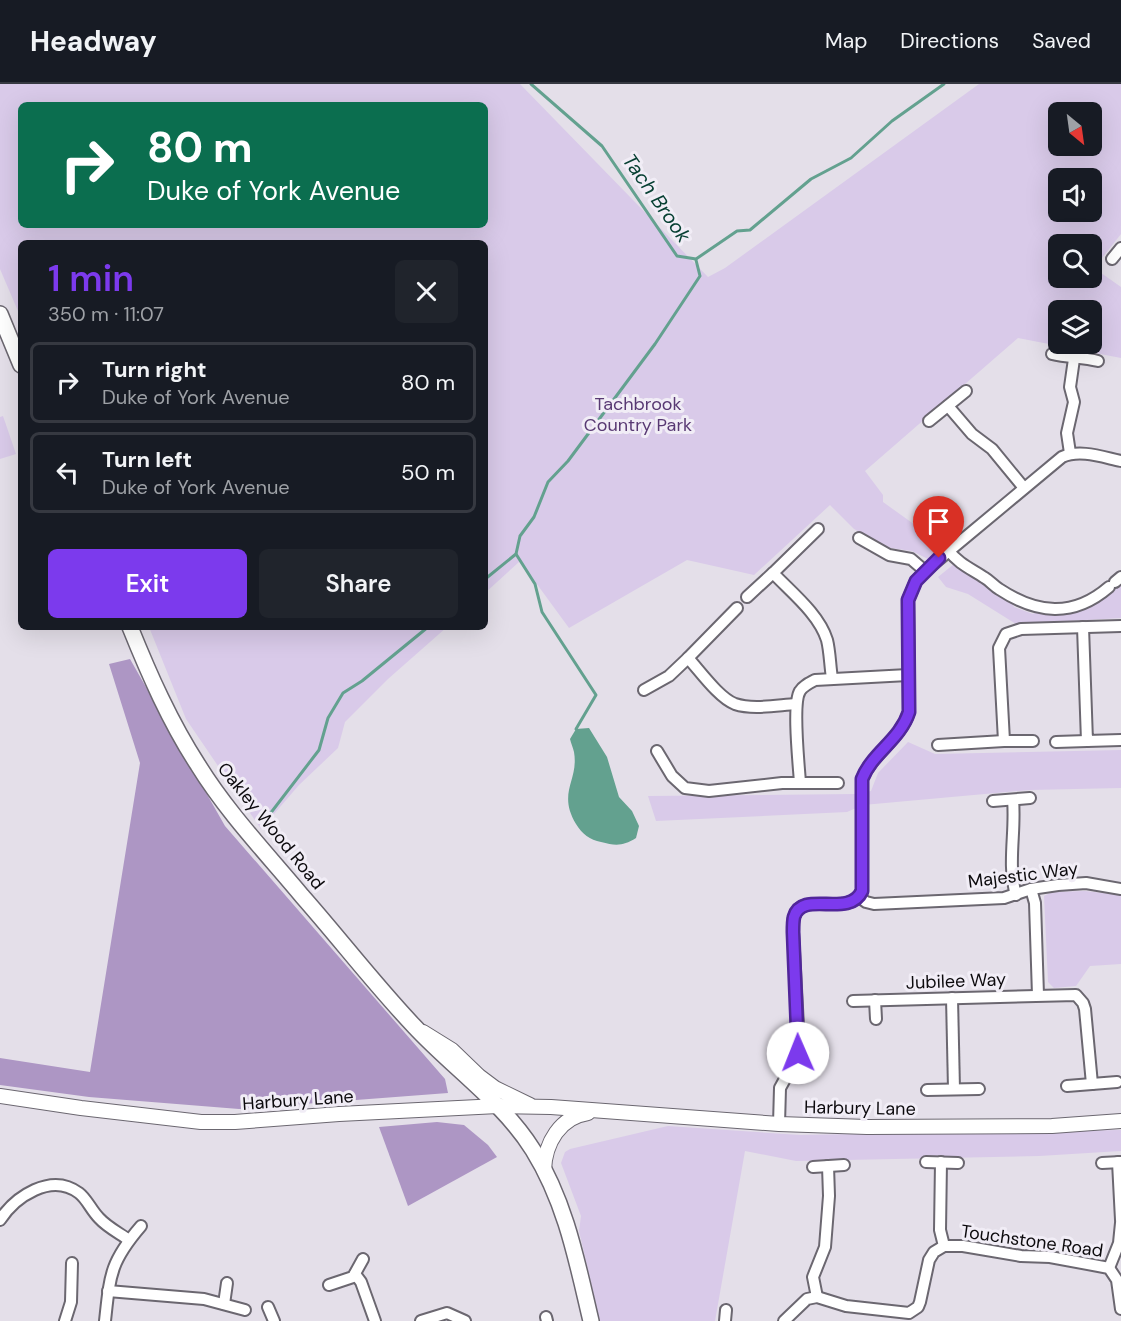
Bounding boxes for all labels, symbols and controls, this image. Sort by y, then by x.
text: Headway [30,23,157,60]
text: Map [825,27,867,55]
text: Directions [900,27,999,55]
text: Saved [1032,27,1091,55]
north arrow [1048,102,1102,156]
map controls [1048,102,1102,354]
text: 80 m [147,120,253,175]
icon: right [48,126,126,204]
water label: Tach Brook [617,148,698,248]
button: sound [1048,168,1102,222]
text: Duke of York Avenue [147,173,400,208]
button: search [1048,234,1102,288]
text: 1 min [48,255,134,302]
button: close [395,260,458,323]
button: layers [1048,300,1102,354]
text: 350 m · 11:07 [48,301,164,327]
text: Turn right [102,355,207,384]
icon: right [51,366,84,399]
text: 80 m [401,368,455,397]
text: Duke of York Avenue [102,384,290,410]
park label: Tachbrook Country Park [584,392,692,437]
text: Turn left [102,445,192,474]
icon: left [51,456,84,489]
text: 50 m [401,458,455,487]
text: Duke of York Avenue [102,474,290,500]
pin [913,496,964,558]
icon: arrive [922,505,955,538]
button: Exit [48,549,247,618]
button: Share [259,549,458,618]
street label: Oakley Wood Road [212,757,330,895]
street label: Majestic Way [967,856,1079,894]
street label: Jubilee Way [905,967,1007,995]
position arrow [766,1021,830,1085]
street label: Harbury Lane [242,1084,354,1116]
street label: Harbury Lane [804,1095,916,1121]
street label: Touchstone Road [959,1219,1105,1263]

